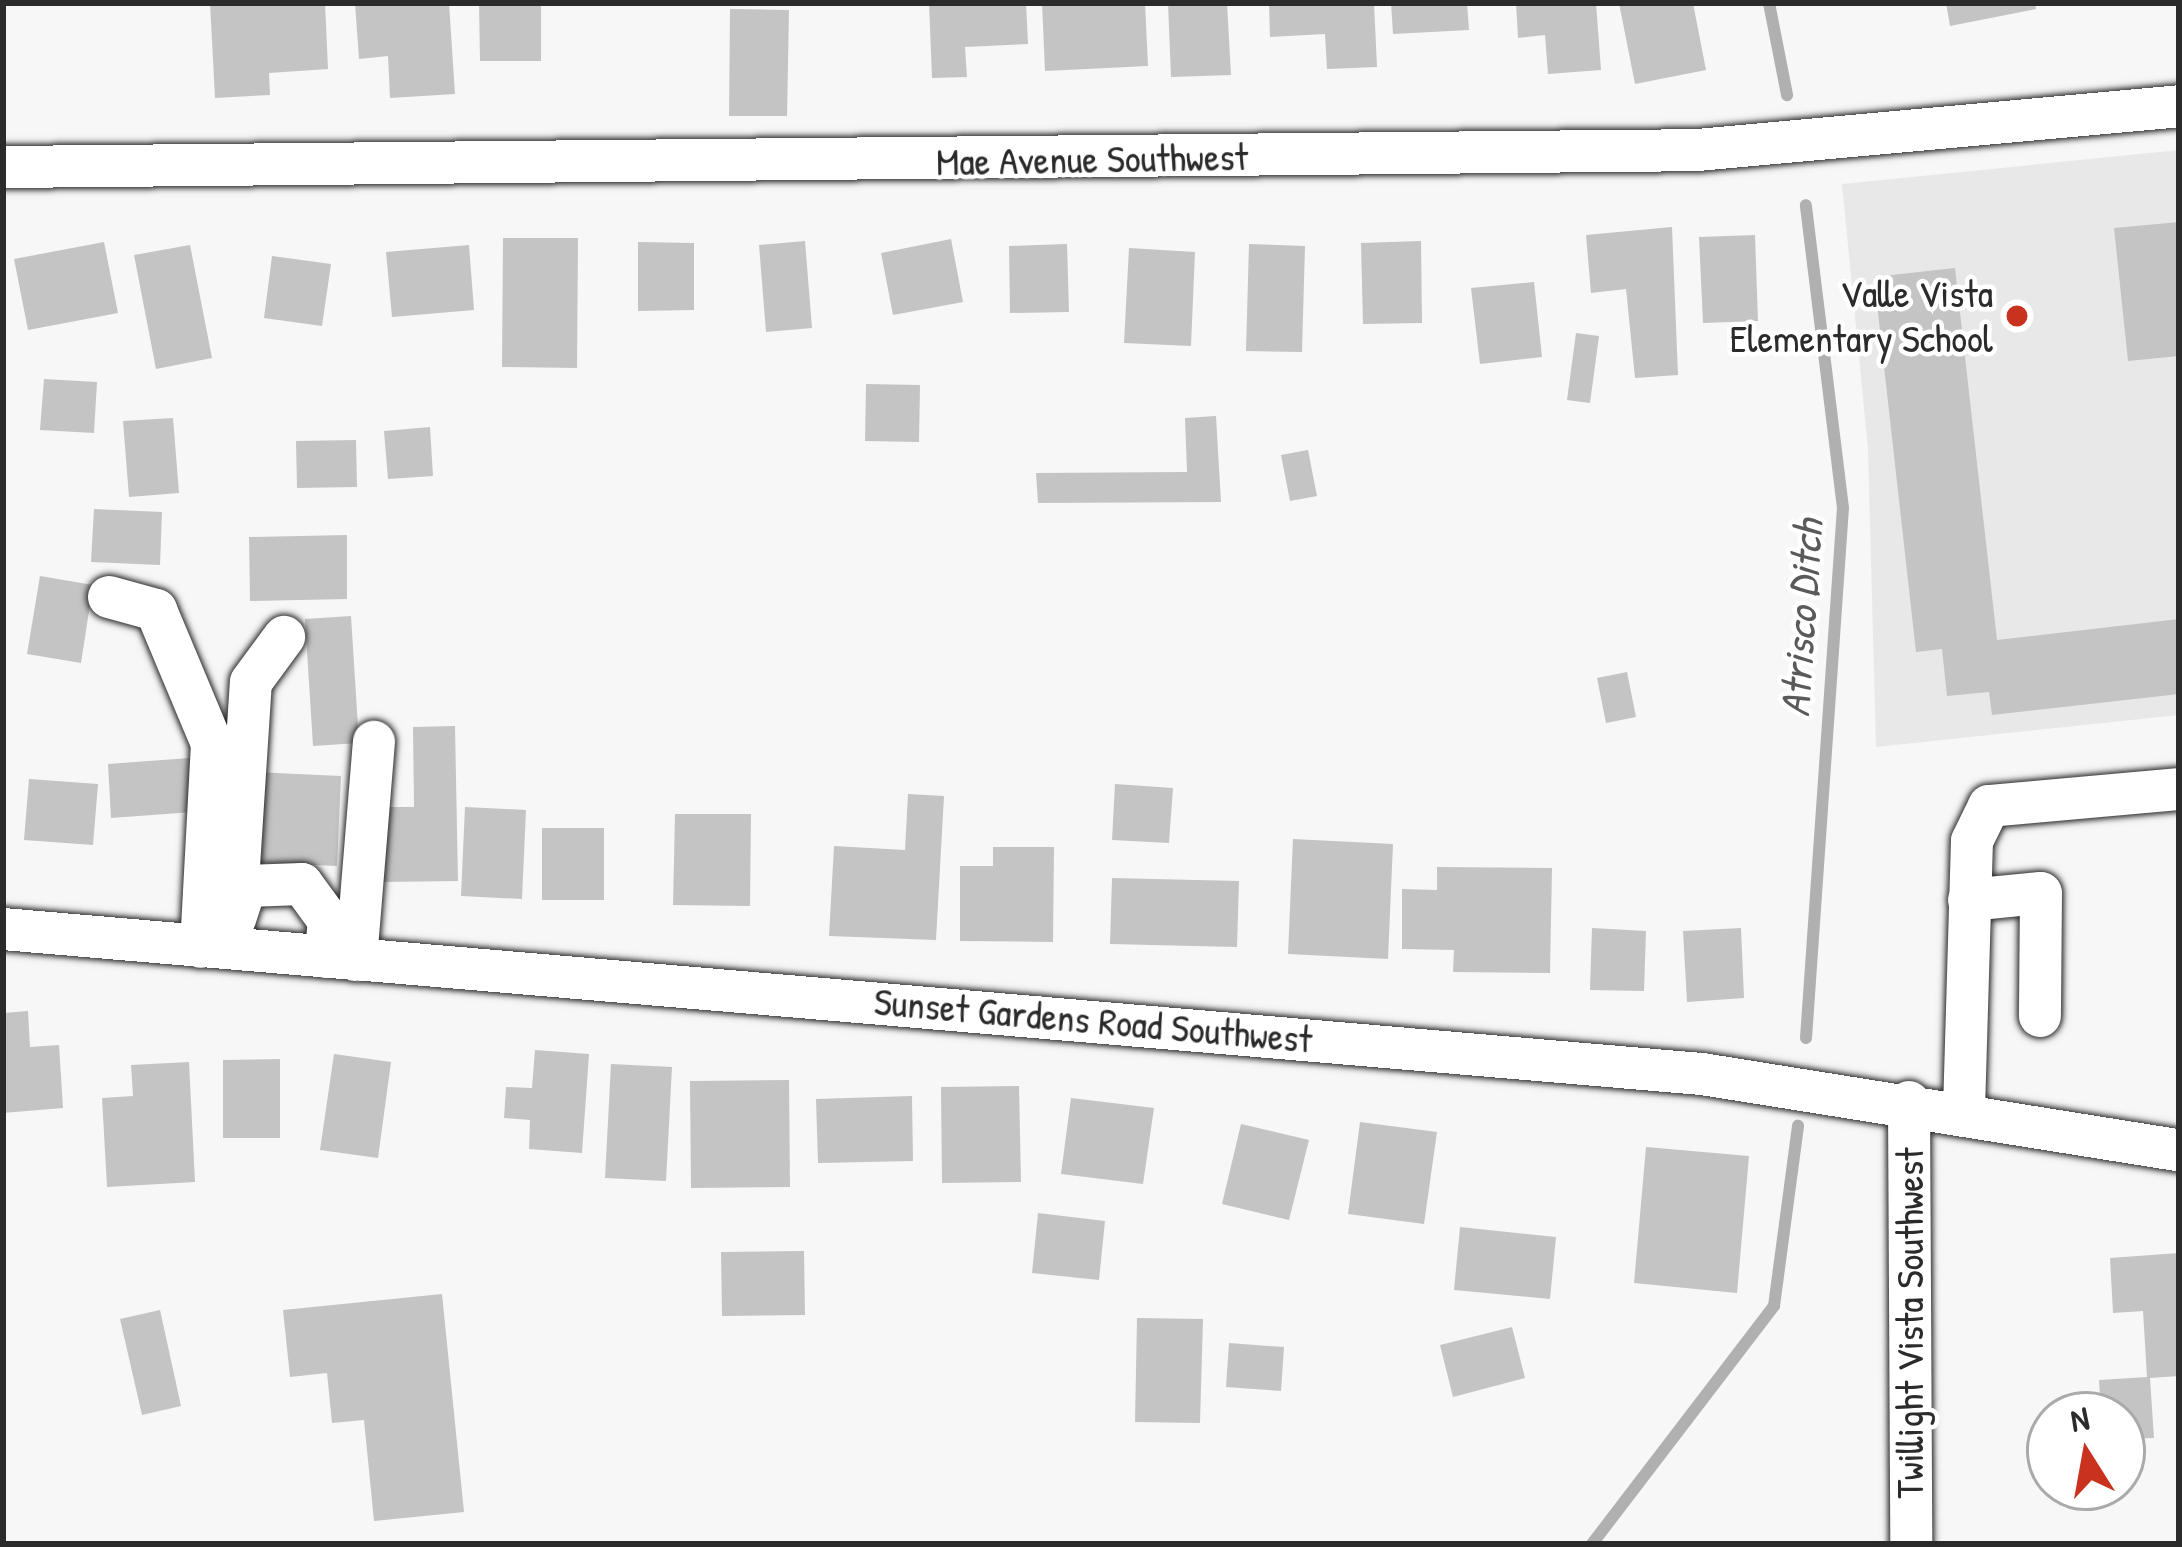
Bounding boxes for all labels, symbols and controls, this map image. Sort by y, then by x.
street label: Mae Avenue Southwest [936,133,1248,185]
place label: Valle Vista Elementary School [1730,271,1993,362]
marker: Valle Vista Elementary School [2004,303,2030,329]
water label: Atrisco Ditch [1769,518,1833,718]
street label: Sunset Gardens Road Southwest [872,978,1314,1062]
street label: Twillight Vista Southwest [1886,1147,1932,1499]
north arrow [2026,1391,2146,1511]
text: N [2067,1395,2093,1442]

